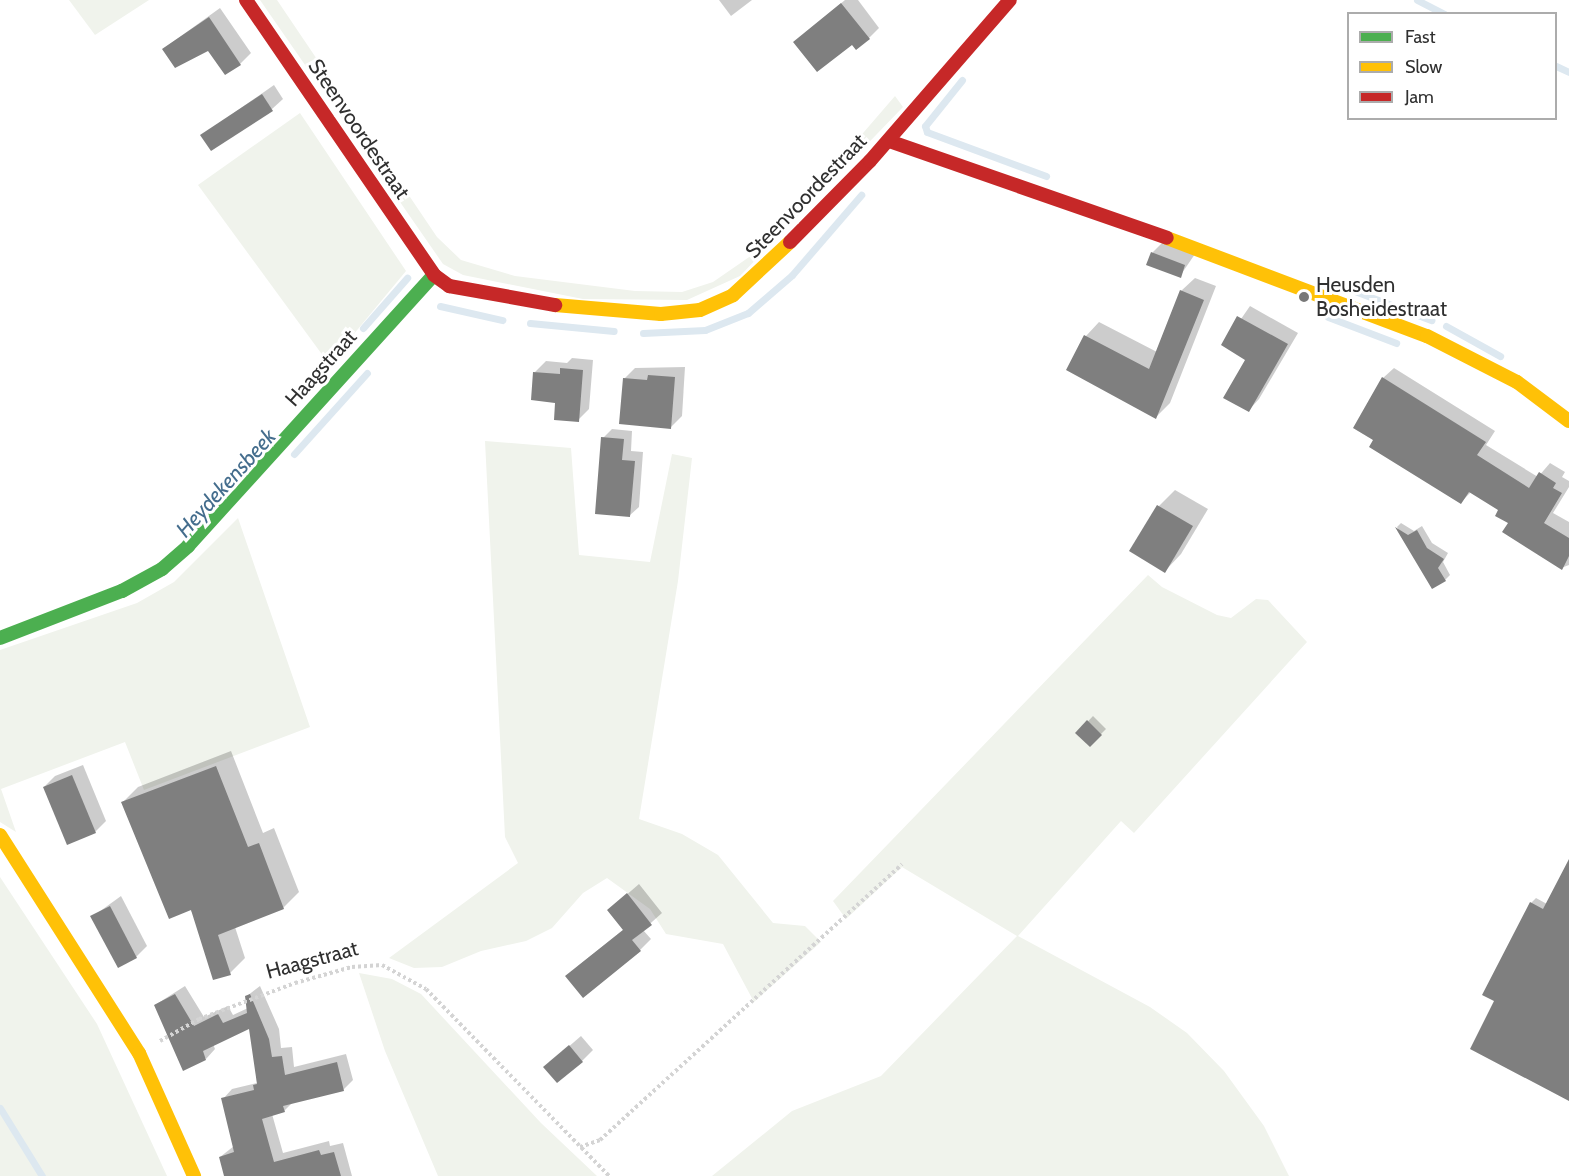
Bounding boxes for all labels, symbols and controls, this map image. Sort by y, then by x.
legend [1347,12,1557,120]
text: Fast [1405,26,1436,48]
street label: Steenvoordestraat [303,54,415,204]
text: Slow [1405,56,1442,78]
text: Jam [1405,86,1434,108]
street label: Steenvoordestraat [740,129,872,263]
place label: Heusden Bosheidestraat [1316,272,1447,322]
marker: Heusden Bosheidestraat [1297,290,1311,304]
street label: Haagstraat [280,324,362,412]
water label: Heydekensbeek [171,423,281,543]
street label: Haagstraat [263,936,361,984]

